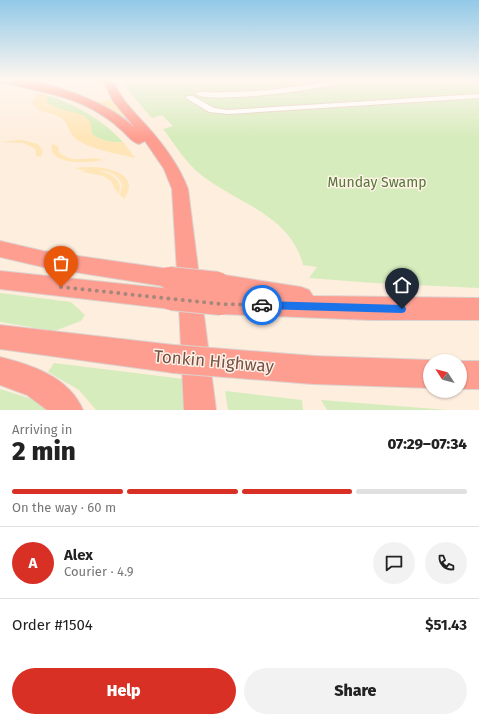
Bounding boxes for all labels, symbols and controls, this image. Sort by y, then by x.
park label: Munday Swamp [327,174,427,191]
pin [44,246,78,287]
icon: bag [50,252,72,274]
pin [385,268,419,309]
icon: home [391,274,413,296]
courier [242,285,282,325]
icon: car [251,294,273,316]
street label: Tonkin Highway [153,346,275,377]
north arrow [423,354,467,398]
map controls [423,354,467,398]
text: Arriving in [12,422,72,437]
text: 07:29–07:34 [387,435,467,453]
text: 2 min [12,436,76,467]
text: On the way · 60 m [12,500,116,515]
button: chat [373,542,415,584]
button: phone [425,542,467,584]
text: Alex [64,546,93,564]
text: A [29,554,37,572]
text: Courier · 4.9 [64,564,134,579]
text: Order #1504 [12,616,93,634]
text: $51.43 [425,616,467,634]
button: Help [12,668,236,714]
button: Share [244,668,467,714]

